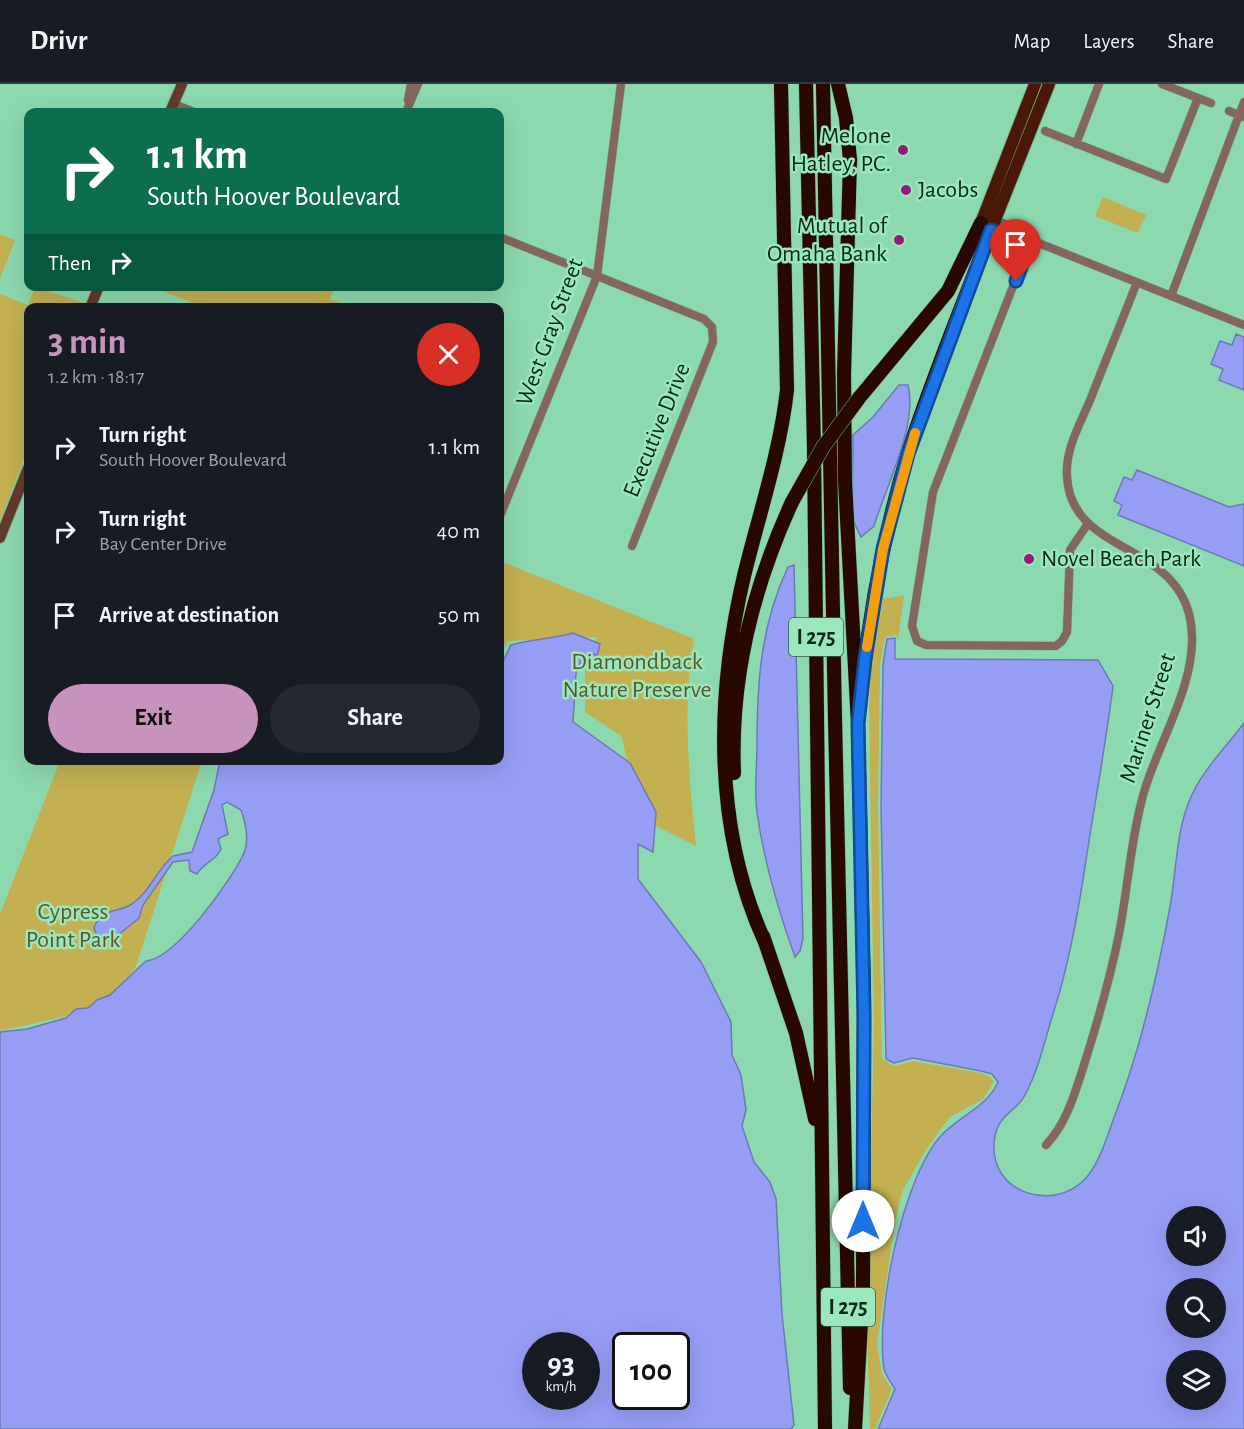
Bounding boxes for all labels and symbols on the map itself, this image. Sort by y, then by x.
place label: Melone Hatley, P.C. [791,124,891,176]
marker: Melone Hatley, P.C. [896,143,910,157]
place label: Jacobs [918,178,978,202]
marker: Jacobs [899,183,913,197]
place label: Mutual of Omaha Bank [767,214,889,266]
pin [990,219,1041,281]
marker: Mutual of Omaha Bank [892,233,906,247]
street label: West Gray Street [512,255,588,409]
street label: Executive Drive [619,360,695,500]
place label: Novel Beach Park [1041,547,1201,571]
marker: Novel Beach Park [1022,552,1036,566]
road number: I 275 [789,618,843,656]
park label: Diamondback Nature Preserve [562,650,712,702]
street label: Mariner Street [1116,650,1180,786]
park label: Cypress Point Park [26,900,120,952]
position arrow [831,1189,895,1253]
road number: I 275 [821,1288,875,1326]
speed limit sign: 100 [612,1332,690,1410]

